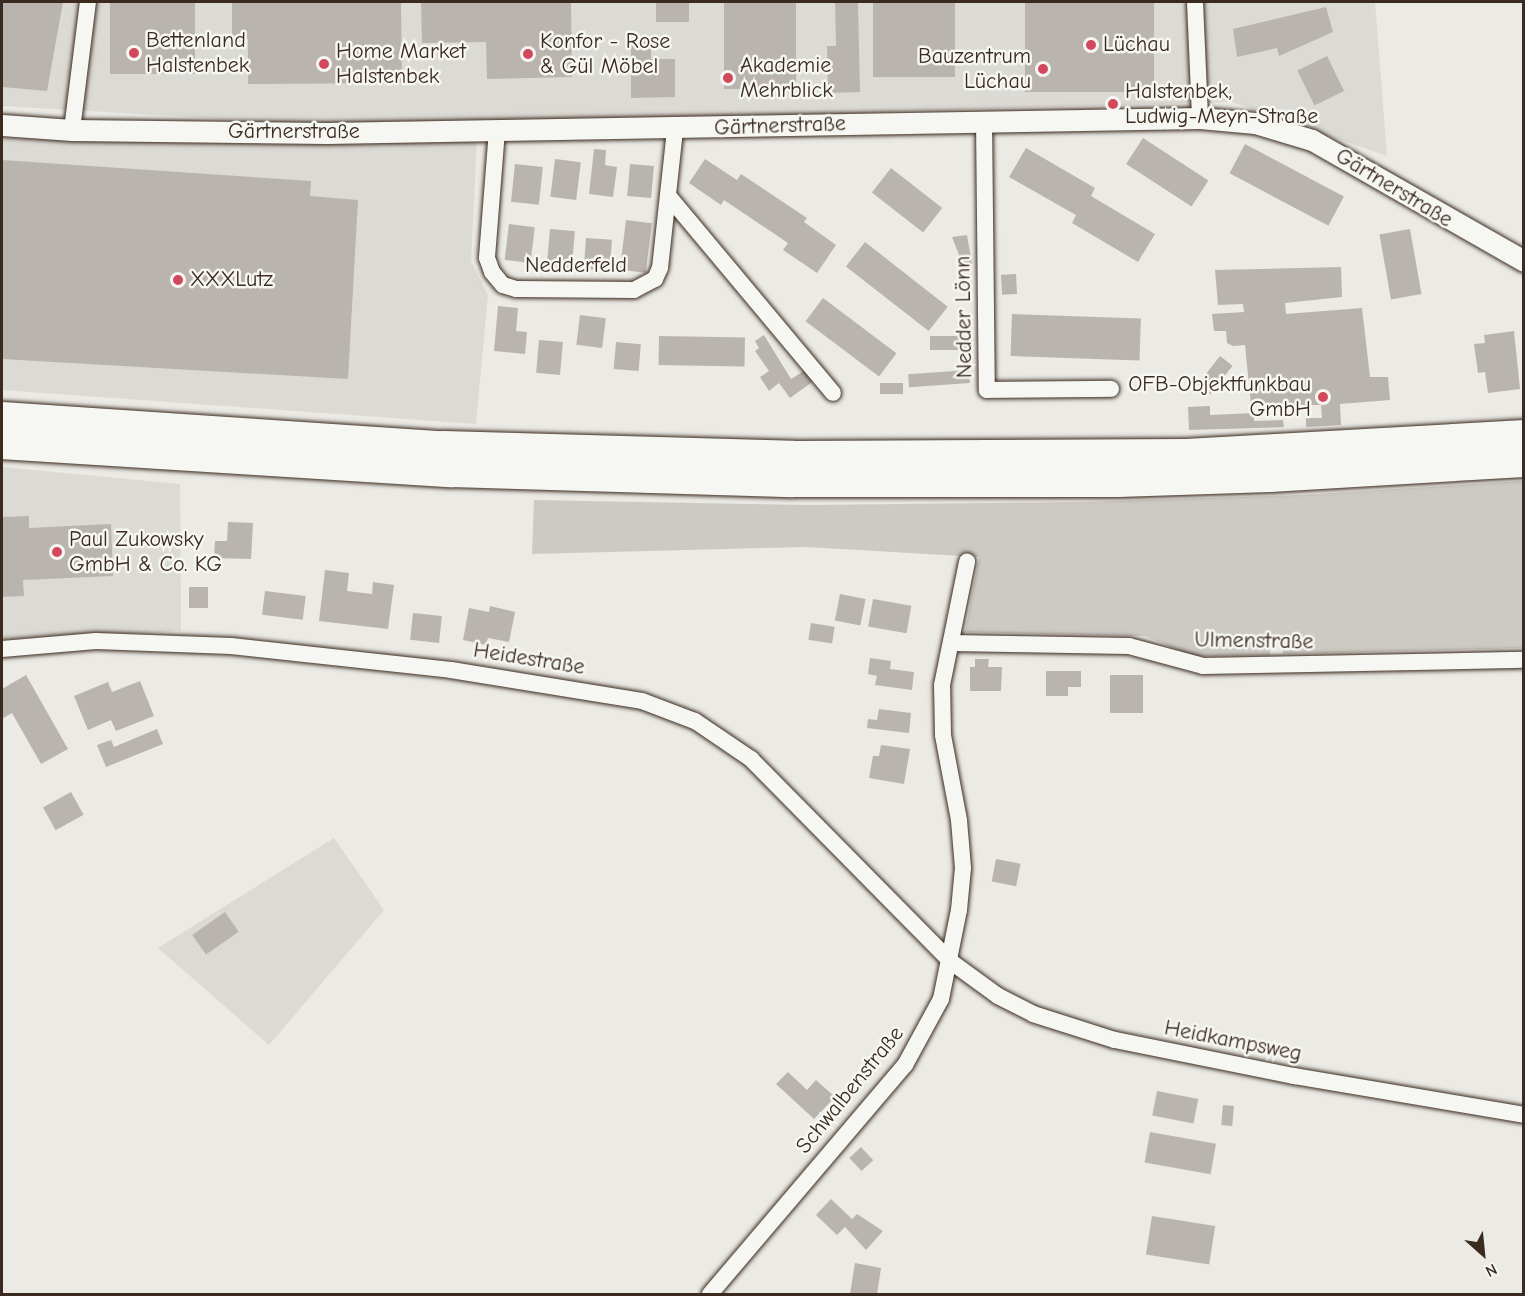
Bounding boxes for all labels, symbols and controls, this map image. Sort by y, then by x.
place label: Bettenland Halstenbek [146,27,250,78]
place label: Konfor - Rose & Gül Möbel [540,28,670,80]
place label: Lüchau [1103,32,1170,58]
place label: Home Market Halstenbek [336,38,466,90]
marker: Lüchau [1084,38,1098,52]
place label: Bauzentrum Lüchau [918,43,1031,94]
marker: Bettenland Halstenbek [127,46,141,60]
marker: Konfor - Rose & Gül Möbel [521,47,535,61]
place label: Akademie Mehrblick [740,52,833,104]
marker: Home Market Halstenbek [317,57,331,71]
marker: Bauzentrum Lüchau [1036,62,1050,76]
marker: Akademie Mehrblick [721,71,735,85]
place label: Halstenbek, Ludwig-Meyn-Straße [1125,78,1318,130]
marker: Halstenbek, Ludwig-Meyn-Straße [1106,97,1120,111]
street label: Gärtnerstraße [714,111,846,141]
street label: Gärtnerstraße [228,119,360,145]
street label: Gärtnerstraße [1331,143,1457,233]
street label: Nedderfeld [525,253,627,279]
street label: Nedder Lönn [950,256,978,378]
place label: XXXLutz [190,267,273,293]
marker: XXXLutz [171,273,185,287]
place label: OFB-Objektfunkbau GmbH [1128,371,1311,422]
marker: OFB-Objektfunkbau GmbH [1316,390,1330,404]
place label: Paul Zukowsky GmbH & Co. KG [69,526,222,578]
marker: Paul Zukowsky GmbH & Co. KG [50,545,64,559]
street label: Ulmenstraße [1194,627,1314,655]
street label: Heidestraße [471,637,587,681]
street label: Heidkampsweg [1162,1015,1304,1067]
street label: Schwalbenstraße [791,1021,909,1159]
north arrow [1453,1224,1513,1284]
text: N [1482,1260,1500,1280]

